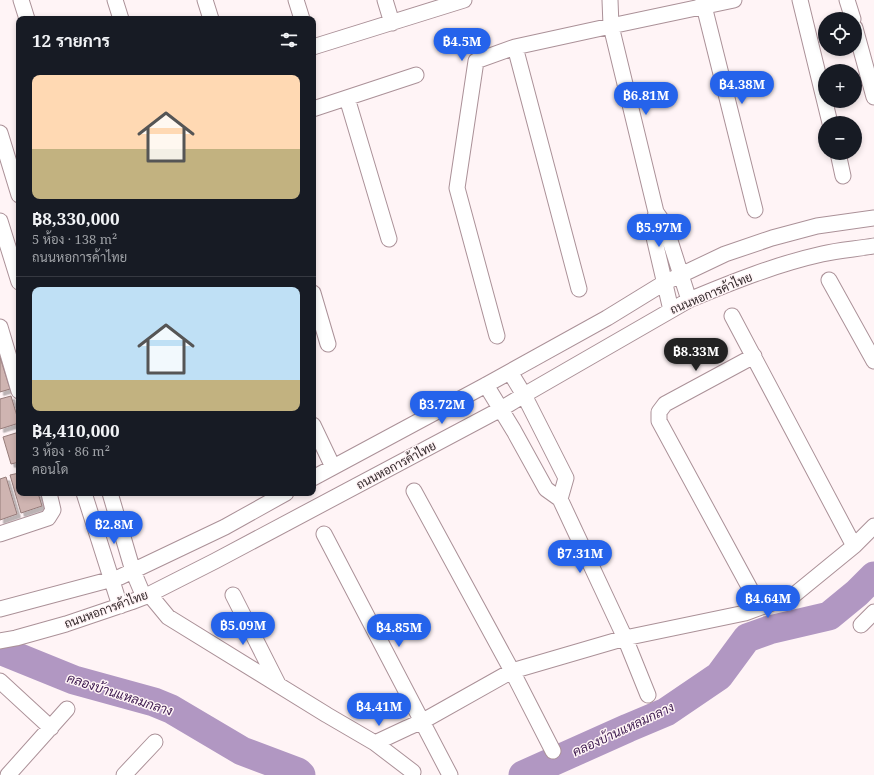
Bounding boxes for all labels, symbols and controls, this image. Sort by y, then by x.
map controls [818,12,862,160]
button: locate [818,12,862,56]
pin: ฿4.5M [434,28,490,62]
text: 12 รายการ [32,29,110,52]
icon: filters [278,29,300,51]
text: ฿4.5M [443,32,481,50]
button: + [818,64,862,108]
pin: ฿4.38M [709,71,775,105]
text: ฿4.38M [719,75,765,93]
pin: ฿6.81M [613,82,679,116]
text: ฿6.81M [623,86,669,104]
icon: home [130,101,202,173]
button: − [818,116,862,160]
text: ฿8,330,000 [32,207,119,230]
pin: ฿5.97M [626,214,692,248]
text: ฿5.97M [636,218,682,236]
text: 5 ห้อง · 138 m² [32,230,117,248]
text: ถนนหอการค้าไทย [32,248,127,266]
street label: ถนนหอการค้าไทย [667,268,755,318]
icon: home [130,313,202,385]
pin: ฿8.33M [663,338,729,372]
text: ฿8.33M [673,342,719,360]
pin: ฿3.72M [409,391,475,425]
text: ฿3.72M [419,395,465,413]
text: ฿4,410,000 [32,419,119,442]
street label: ถนนหอการค้าไทย [353,437,439,493]
text: 3 ห้อง · 86 m² [32,442,110,460]
text: คอนโด [32,460,68,478]
pin: ฿2.8M [86,511,142,545]
text: ฿2.8M [95,515,133,533]
pin: ฿7.31M [547,540,613,574]
text: ฿7.31M [557,544,603,562]
pin: ฿4.64M [735,585,801,619]
street label: ถนนหอการค้าไทย [62,586,150,632]
text: ฿4.64M [745,589,791,607]
pin: ฿5.09M [210,612,276,646]
pin: ฿4.85M [366,614,432,648]
text: ฿5.09M [220,616,266,634]
text: ฿4.85M [376,618,422,636]
water label: คลองบ้านแหลมกลาง [65,668,175,720]
pin: ฿4.41M [346,693,412,727]
text: ฿4.41M [356,697,402,715]
water label: คลองบ้านแหลมกลาง [569,697,677,760]

